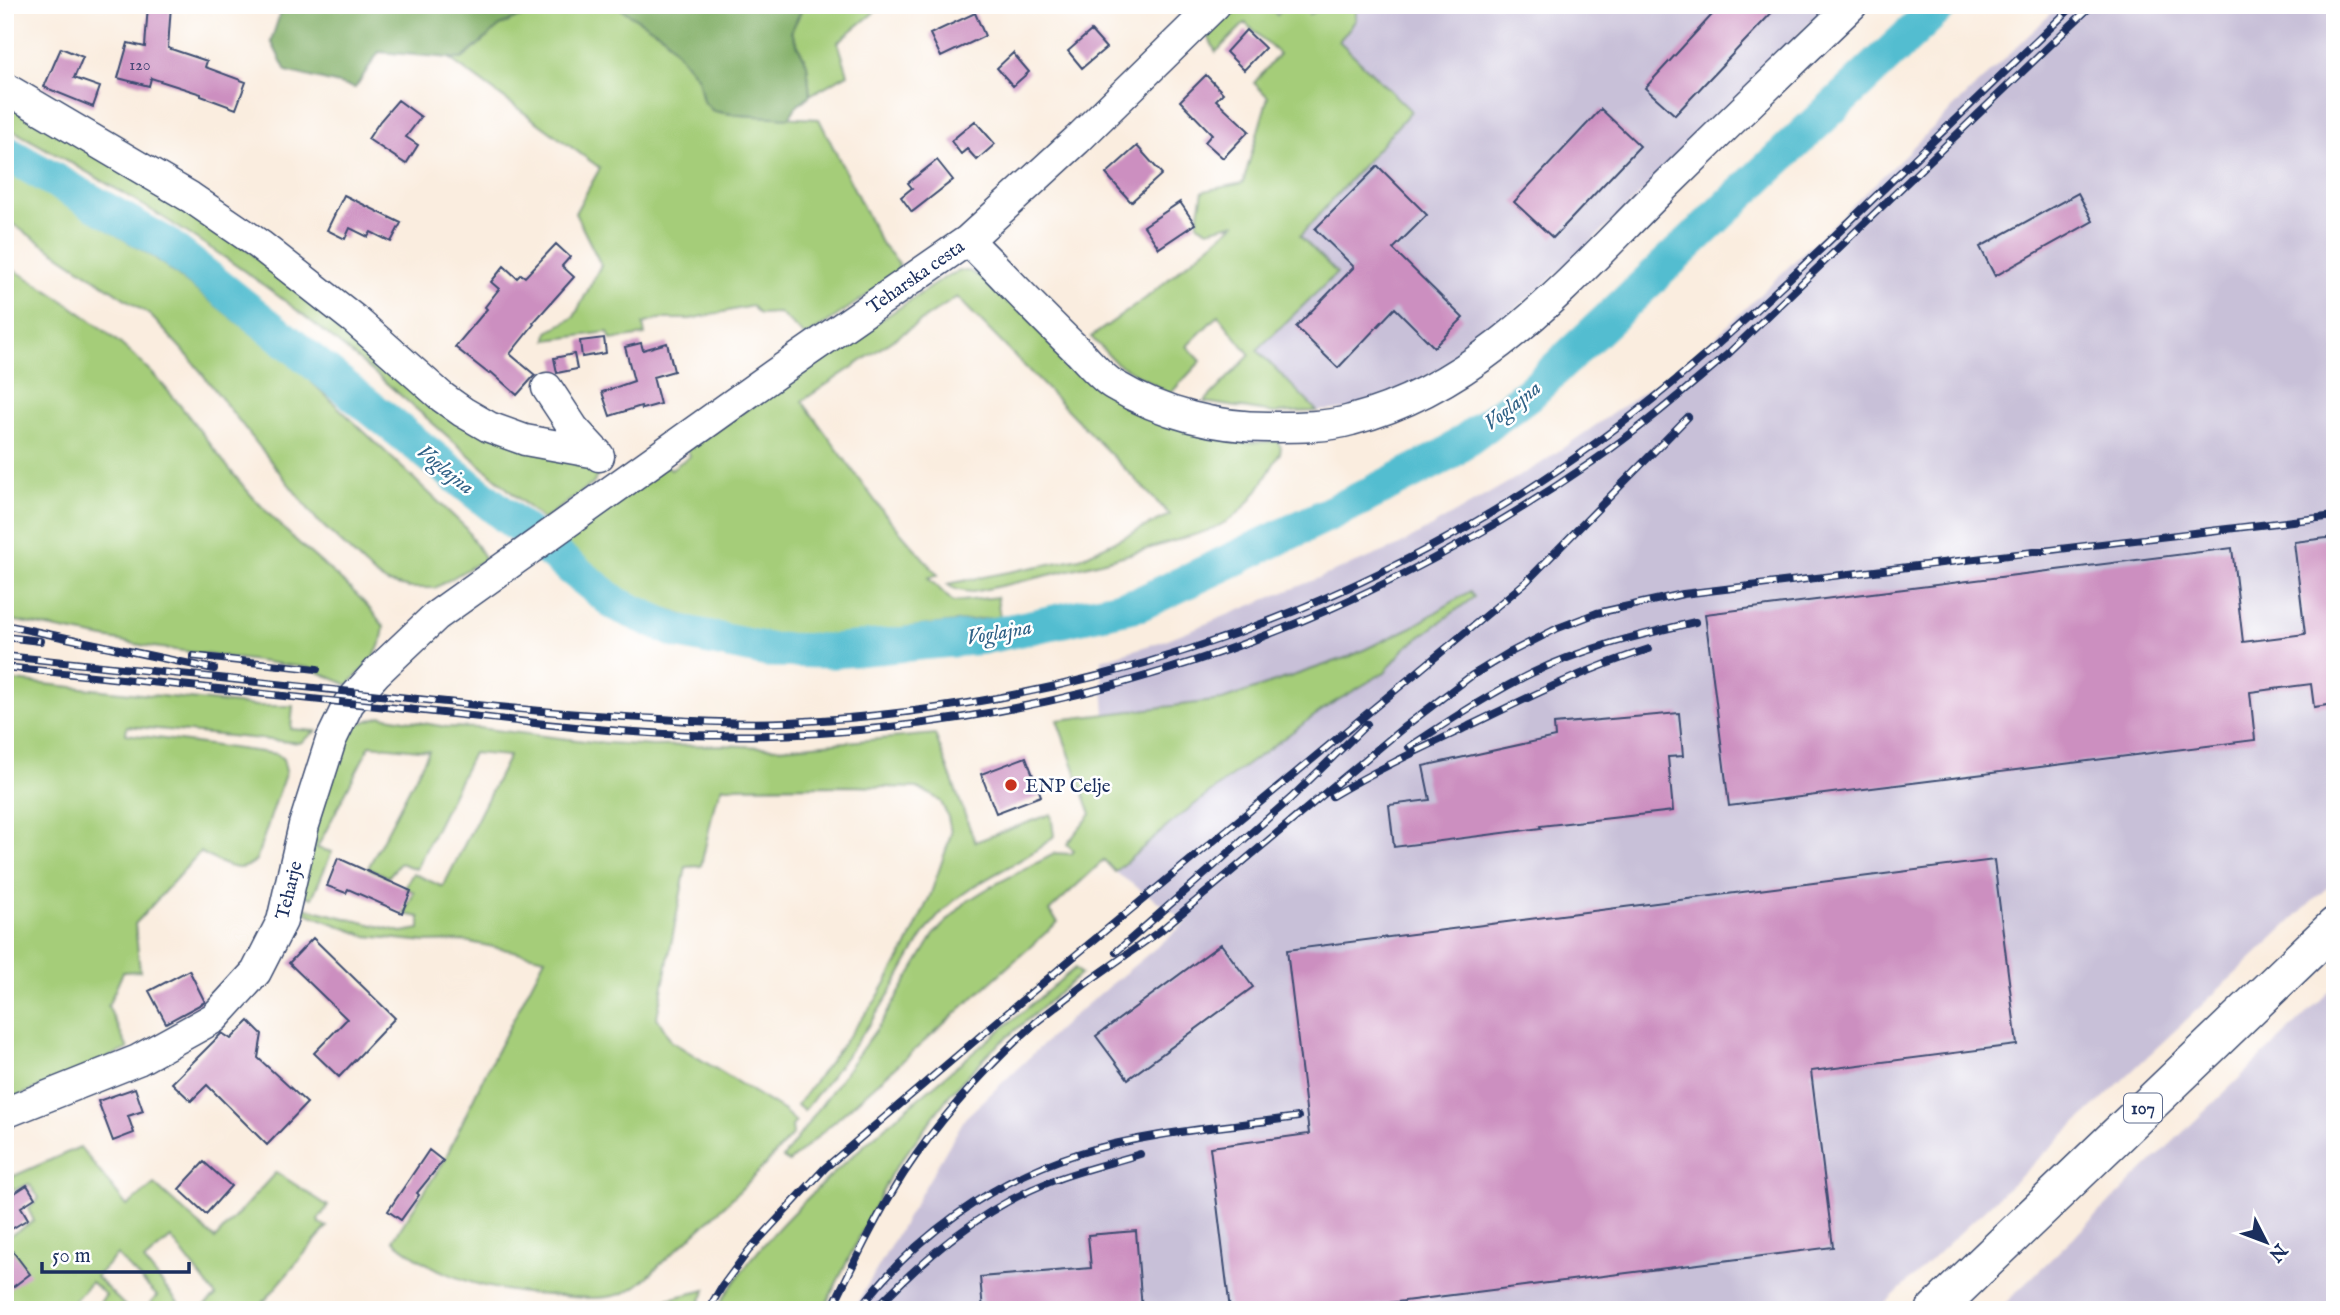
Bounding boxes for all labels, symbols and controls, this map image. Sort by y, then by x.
house number: 120 [129,56,151,76]
street label: Teharska cesta [863,235,970,320]
water label: Voglajna [1479,375,1547,437]
water label: Voglajna [411,439,479,501]
water label: Voglajna [965,614,1034,652]
place label: ENP Celje [1025,775,1111,799]
marker: ENP Celje [1003,777,1019,793]
street label: Teharje [271,858,309,922]
road number: 107 [2124,1093,2162,1122]
north arrow [2232,1206,2302,1276]
scale bar [42,1231,189,1275]
text: N [2262,1237,2292,1267]
text: 50 m [52,1243,91,1270]

